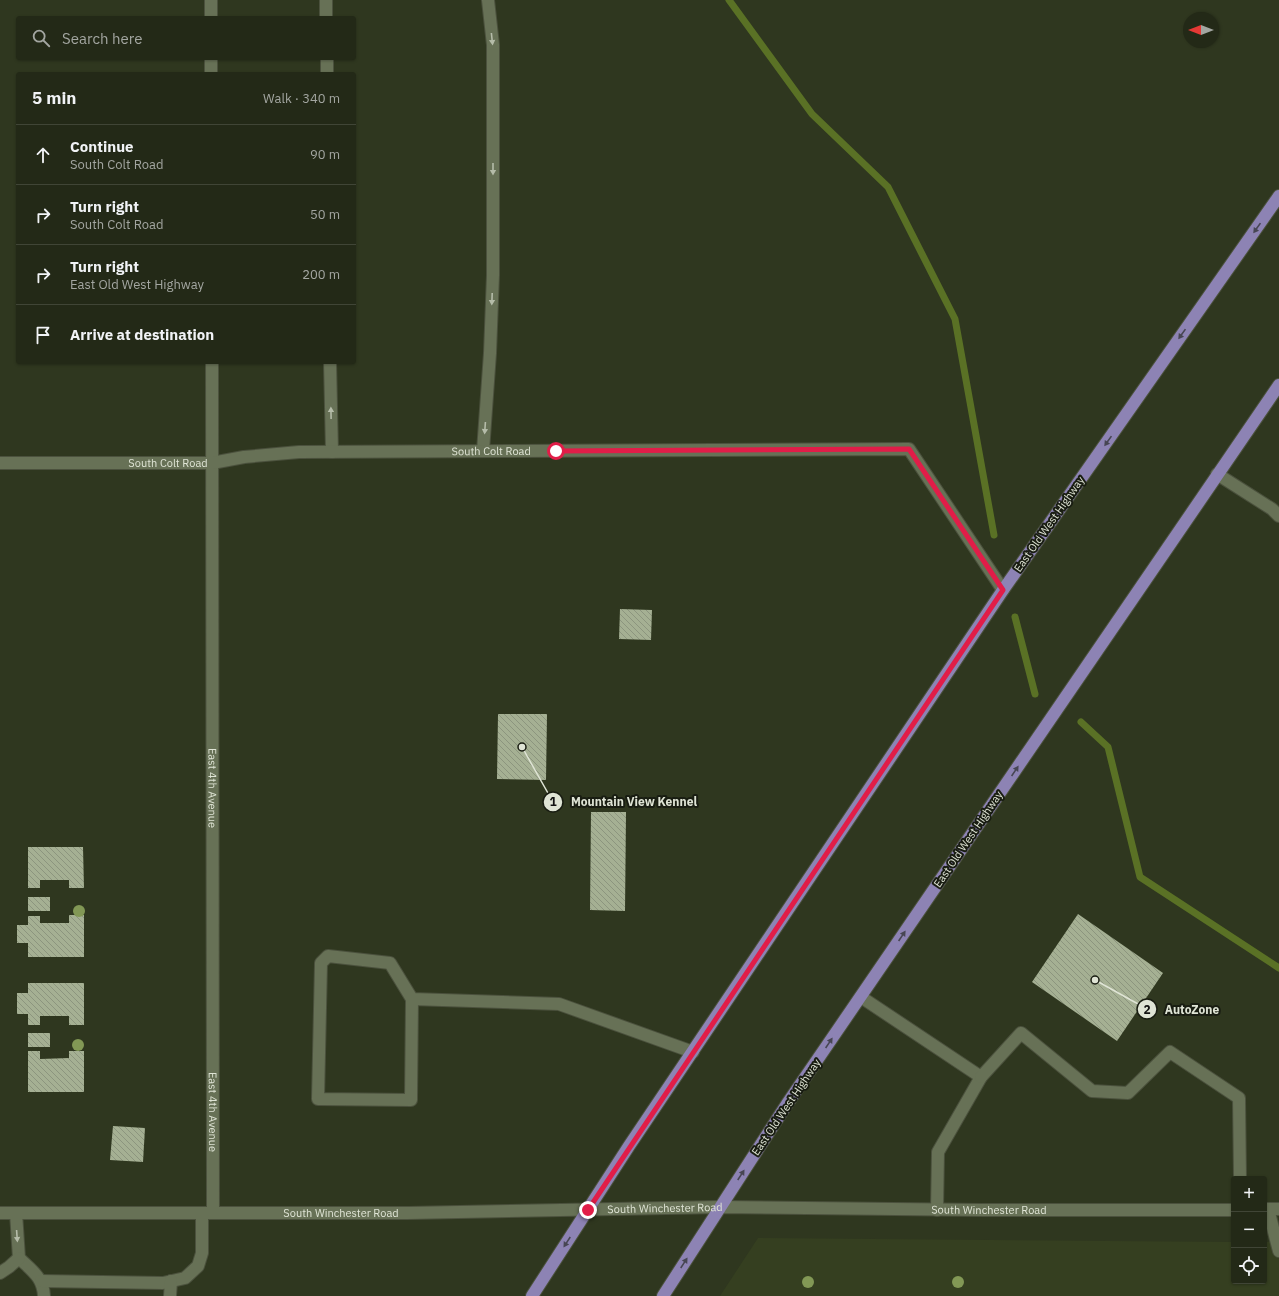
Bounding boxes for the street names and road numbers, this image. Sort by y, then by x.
street label: South Colt Road [452,444,531,458]
street label: South Colt Road [128,456,208,470]
street label: East Old West Highway [1011,473,1088,574]
street label: East 4th Avenue [205,748,220,828]
street label: East Old West Highway [930,788,1006,890]
street label: East Old West Highway [748,1056,824,1158]
street label: East 4th Avenue [206,1072,220,1152]
street label: South Winchester Road [607,1200,723,1216]
street label: South Winchester Road [931,1202,1047,1217]
street label: South Winchester Road [283,1206,399,1220]

